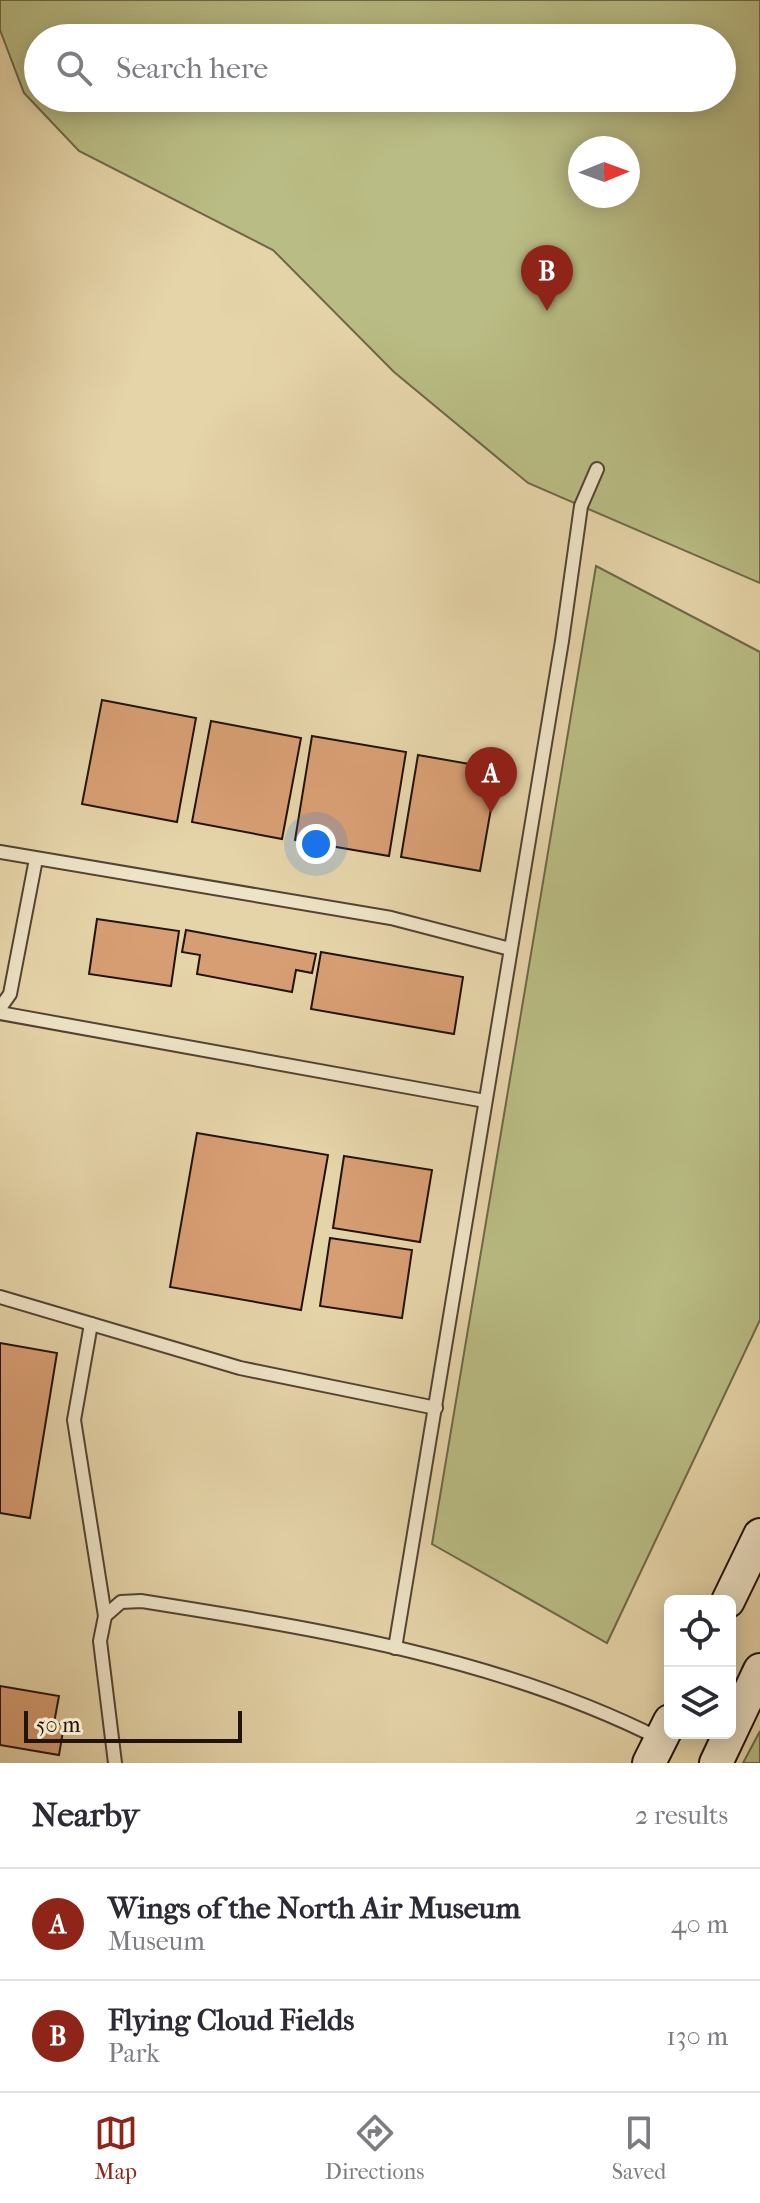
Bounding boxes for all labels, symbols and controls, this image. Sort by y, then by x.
search box [24,24,736,112]
icon: search [52,46,96,90]
text: Search here [116,51,268,86]
north arrow [568,136,640,208]
pin: B [521,245,573,311]
pin: A [465,747,517,813]
your location [296,824,336,864]
map controls [664,1595,736,1739]
button: locate [664,1595,736,1667]
button: layers [664,1667,736,1739]
scale bar [24,1707,242,1743]
text: 50 m [36,1712,81,1738]
text: Nearby [32,1795,139,1835]
text: 2 results [635,1800,728,1831]
text: Wings of the North Air Museum [108,1891,521,1926]
text: A [50,1909,66,1940]
text: 40 m [671,1909,728,1940]
text: Museum [108,1926,205,1957]
text: Flying Cloud Fields [108,2003,354,2038]
text: B [50,2021,66,2052]
text: 130 m [667,2021,728,2052]
text: Park [108,2038,160,2069]
tab: Map [94,2111,138,2185]
tab: Directions [325,2111,424,2185]
tab: Saved [612,2111,666,2185]

